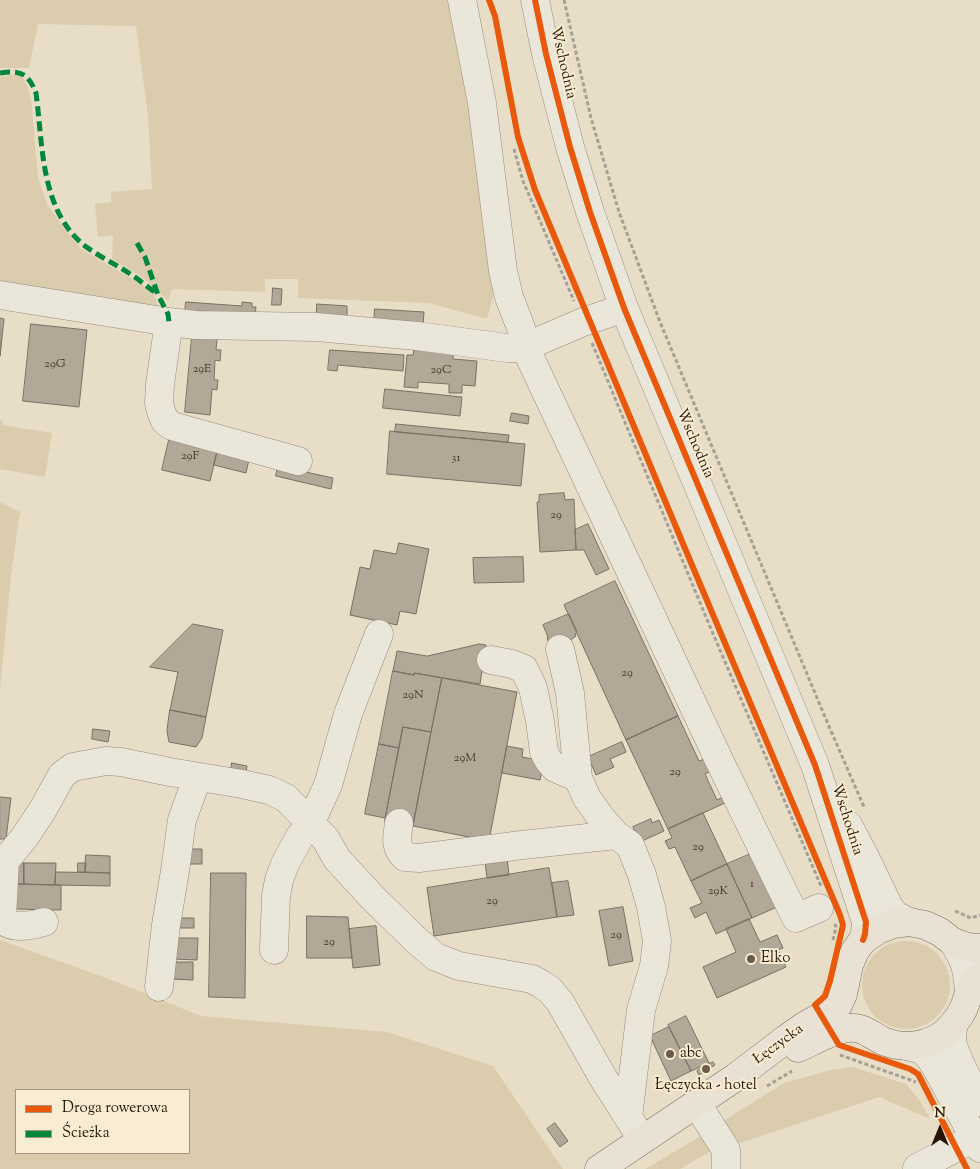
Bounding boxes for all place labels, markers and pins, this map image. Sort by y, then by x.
place label: Elko [761,950,790,968]
marker: Elko [745,953,757,965]
place label: abc [680,1045,702,1063]
marker: abc [664,1048,676,1060]
marker: Łęczycka - hotel [700,1063,712,1075]
place label: Łęczycka - hotel [655,1077,757,1095]

